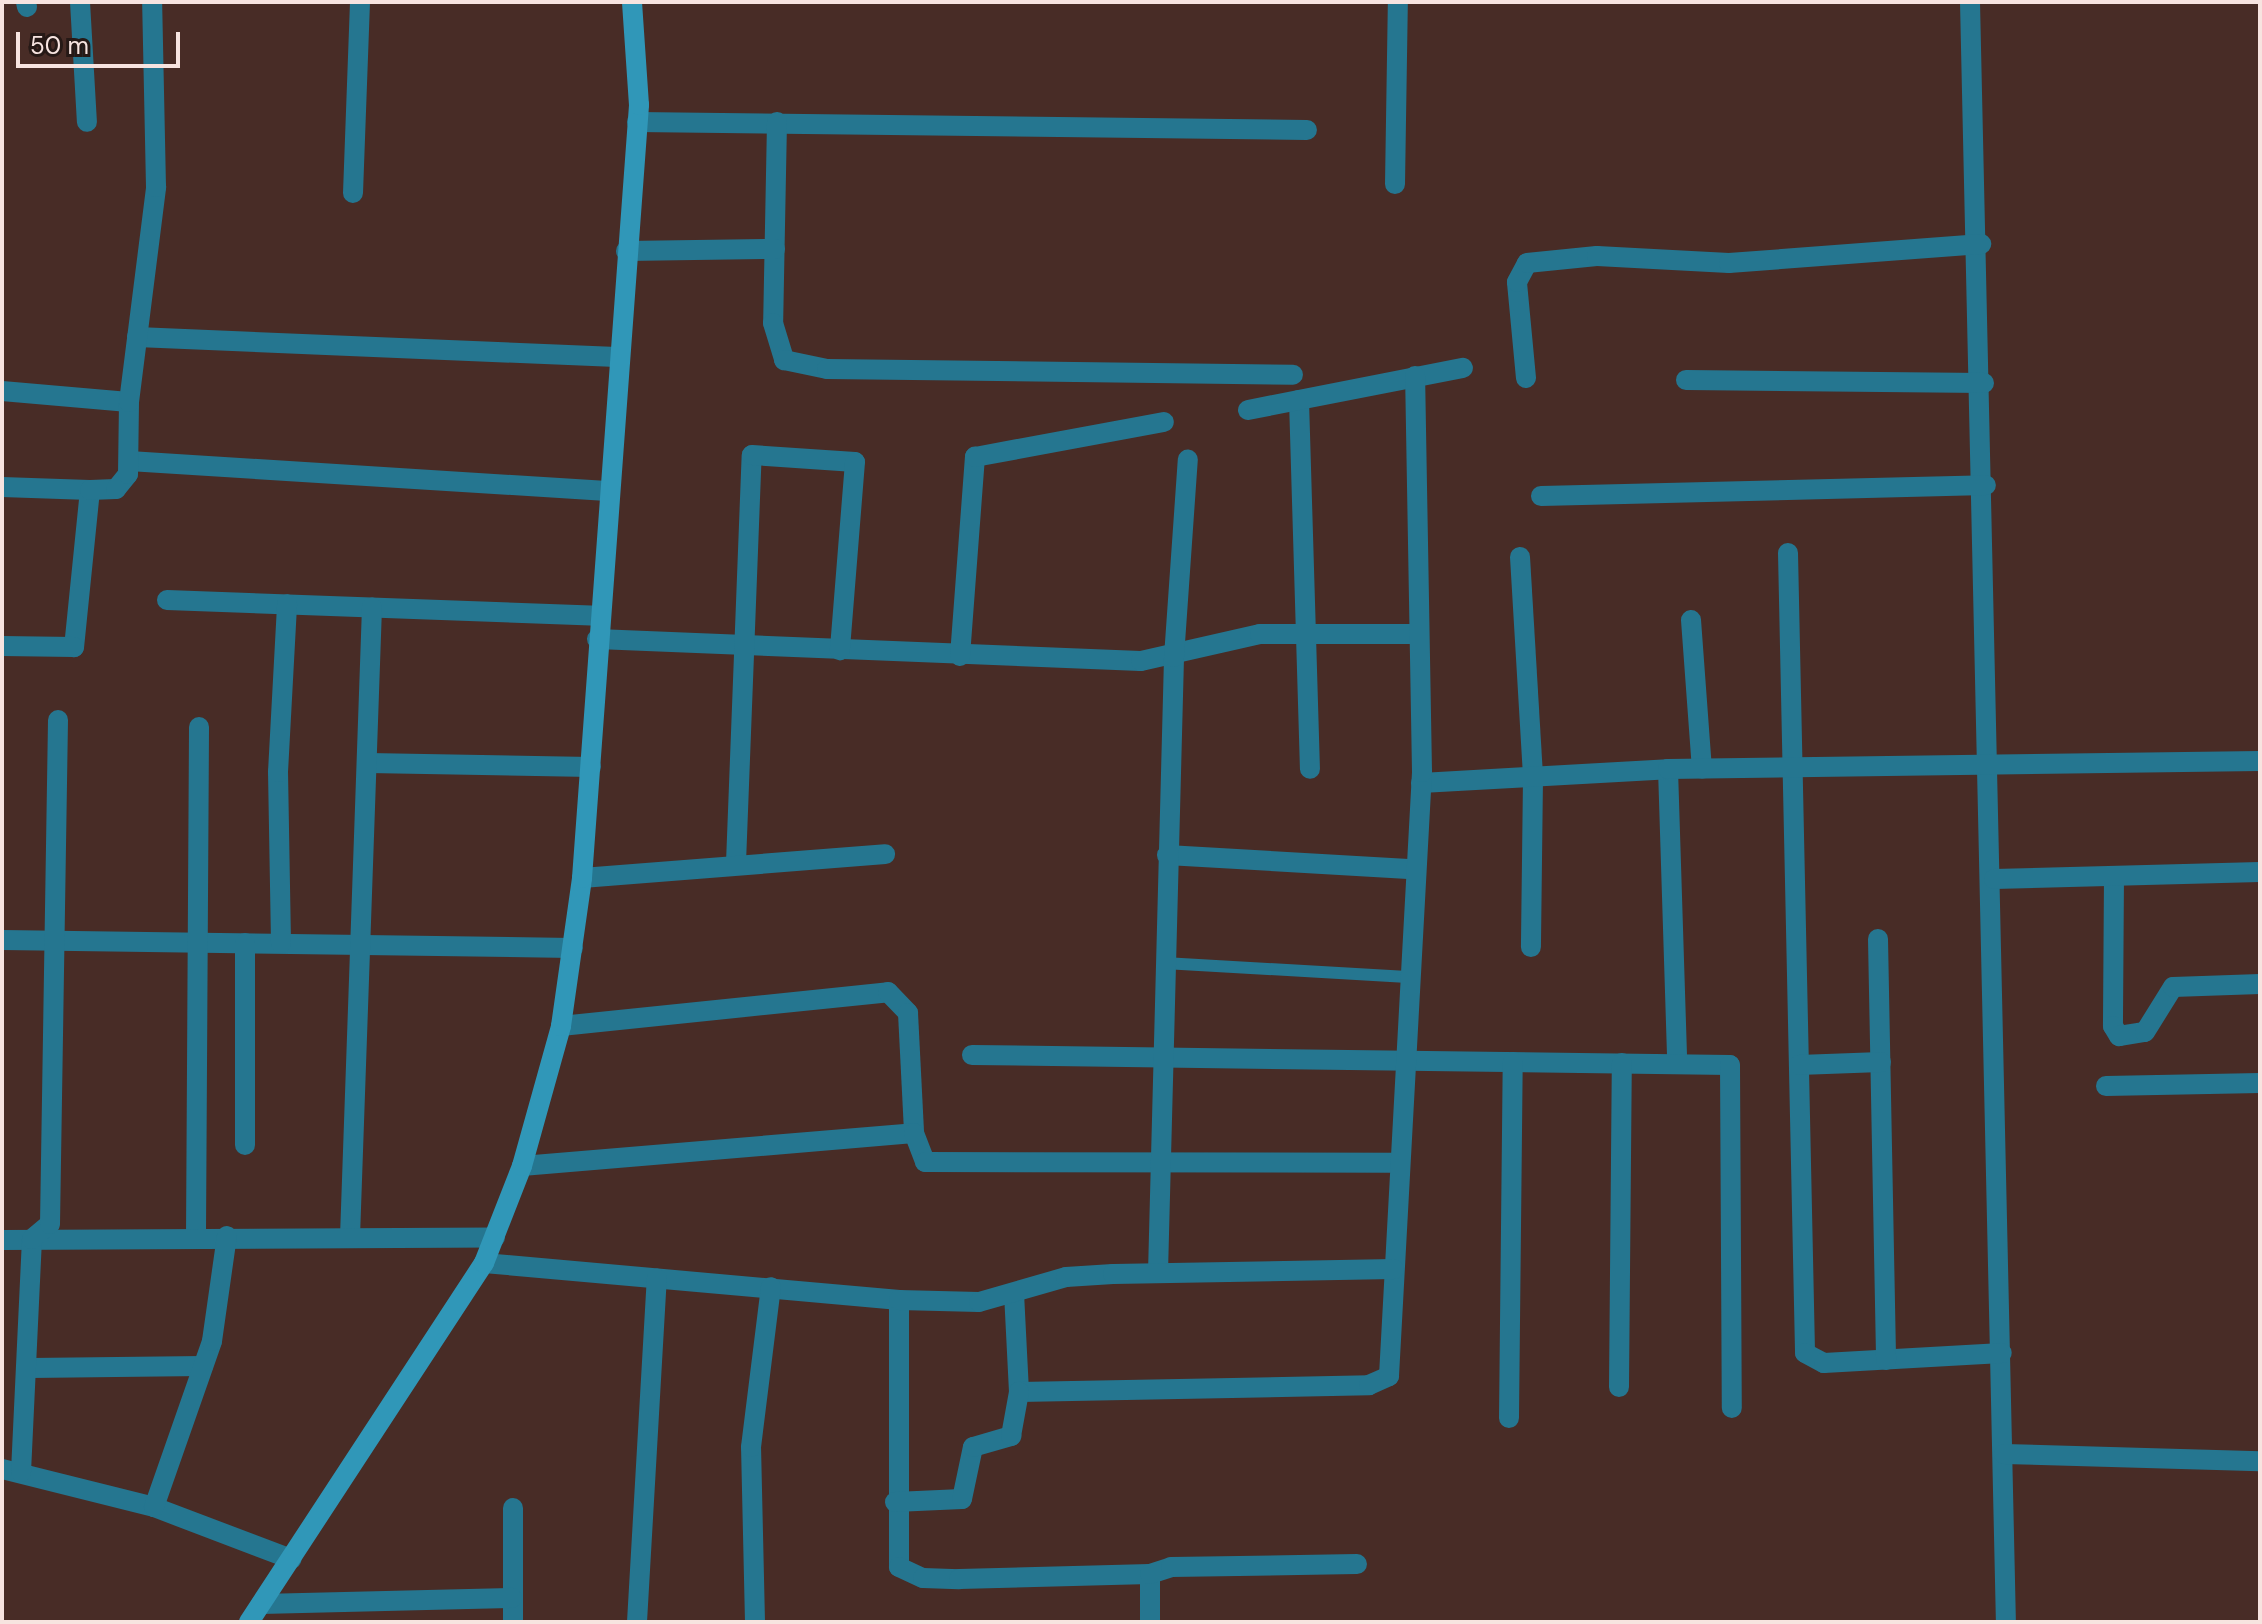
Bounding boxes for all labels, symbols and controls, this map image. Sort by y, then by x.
scale bar [20,16,184,66]
text: 50 m [30,30,89,61]

